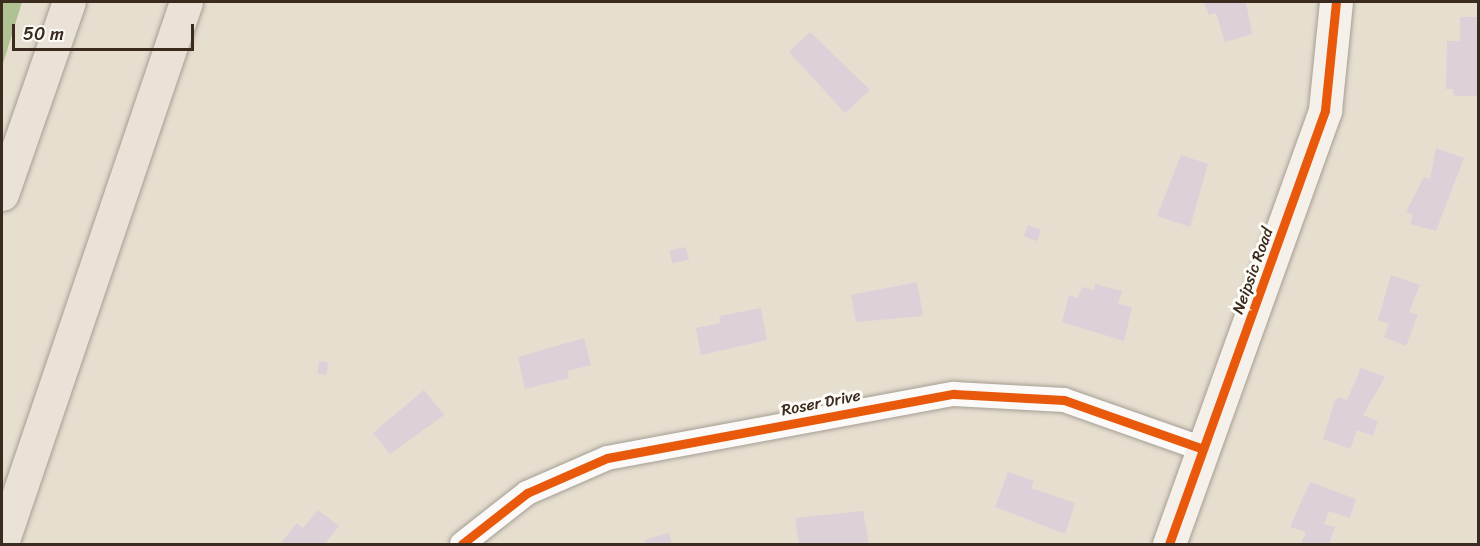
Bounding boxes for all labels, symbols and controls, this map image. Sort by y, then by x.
scale bar [15,12,196,50]
text: 50 m [23,18,64,50]
street label: Neipsic Road [1229,225,1277,317]
street label: Roser Drive [780,386,862,420]

